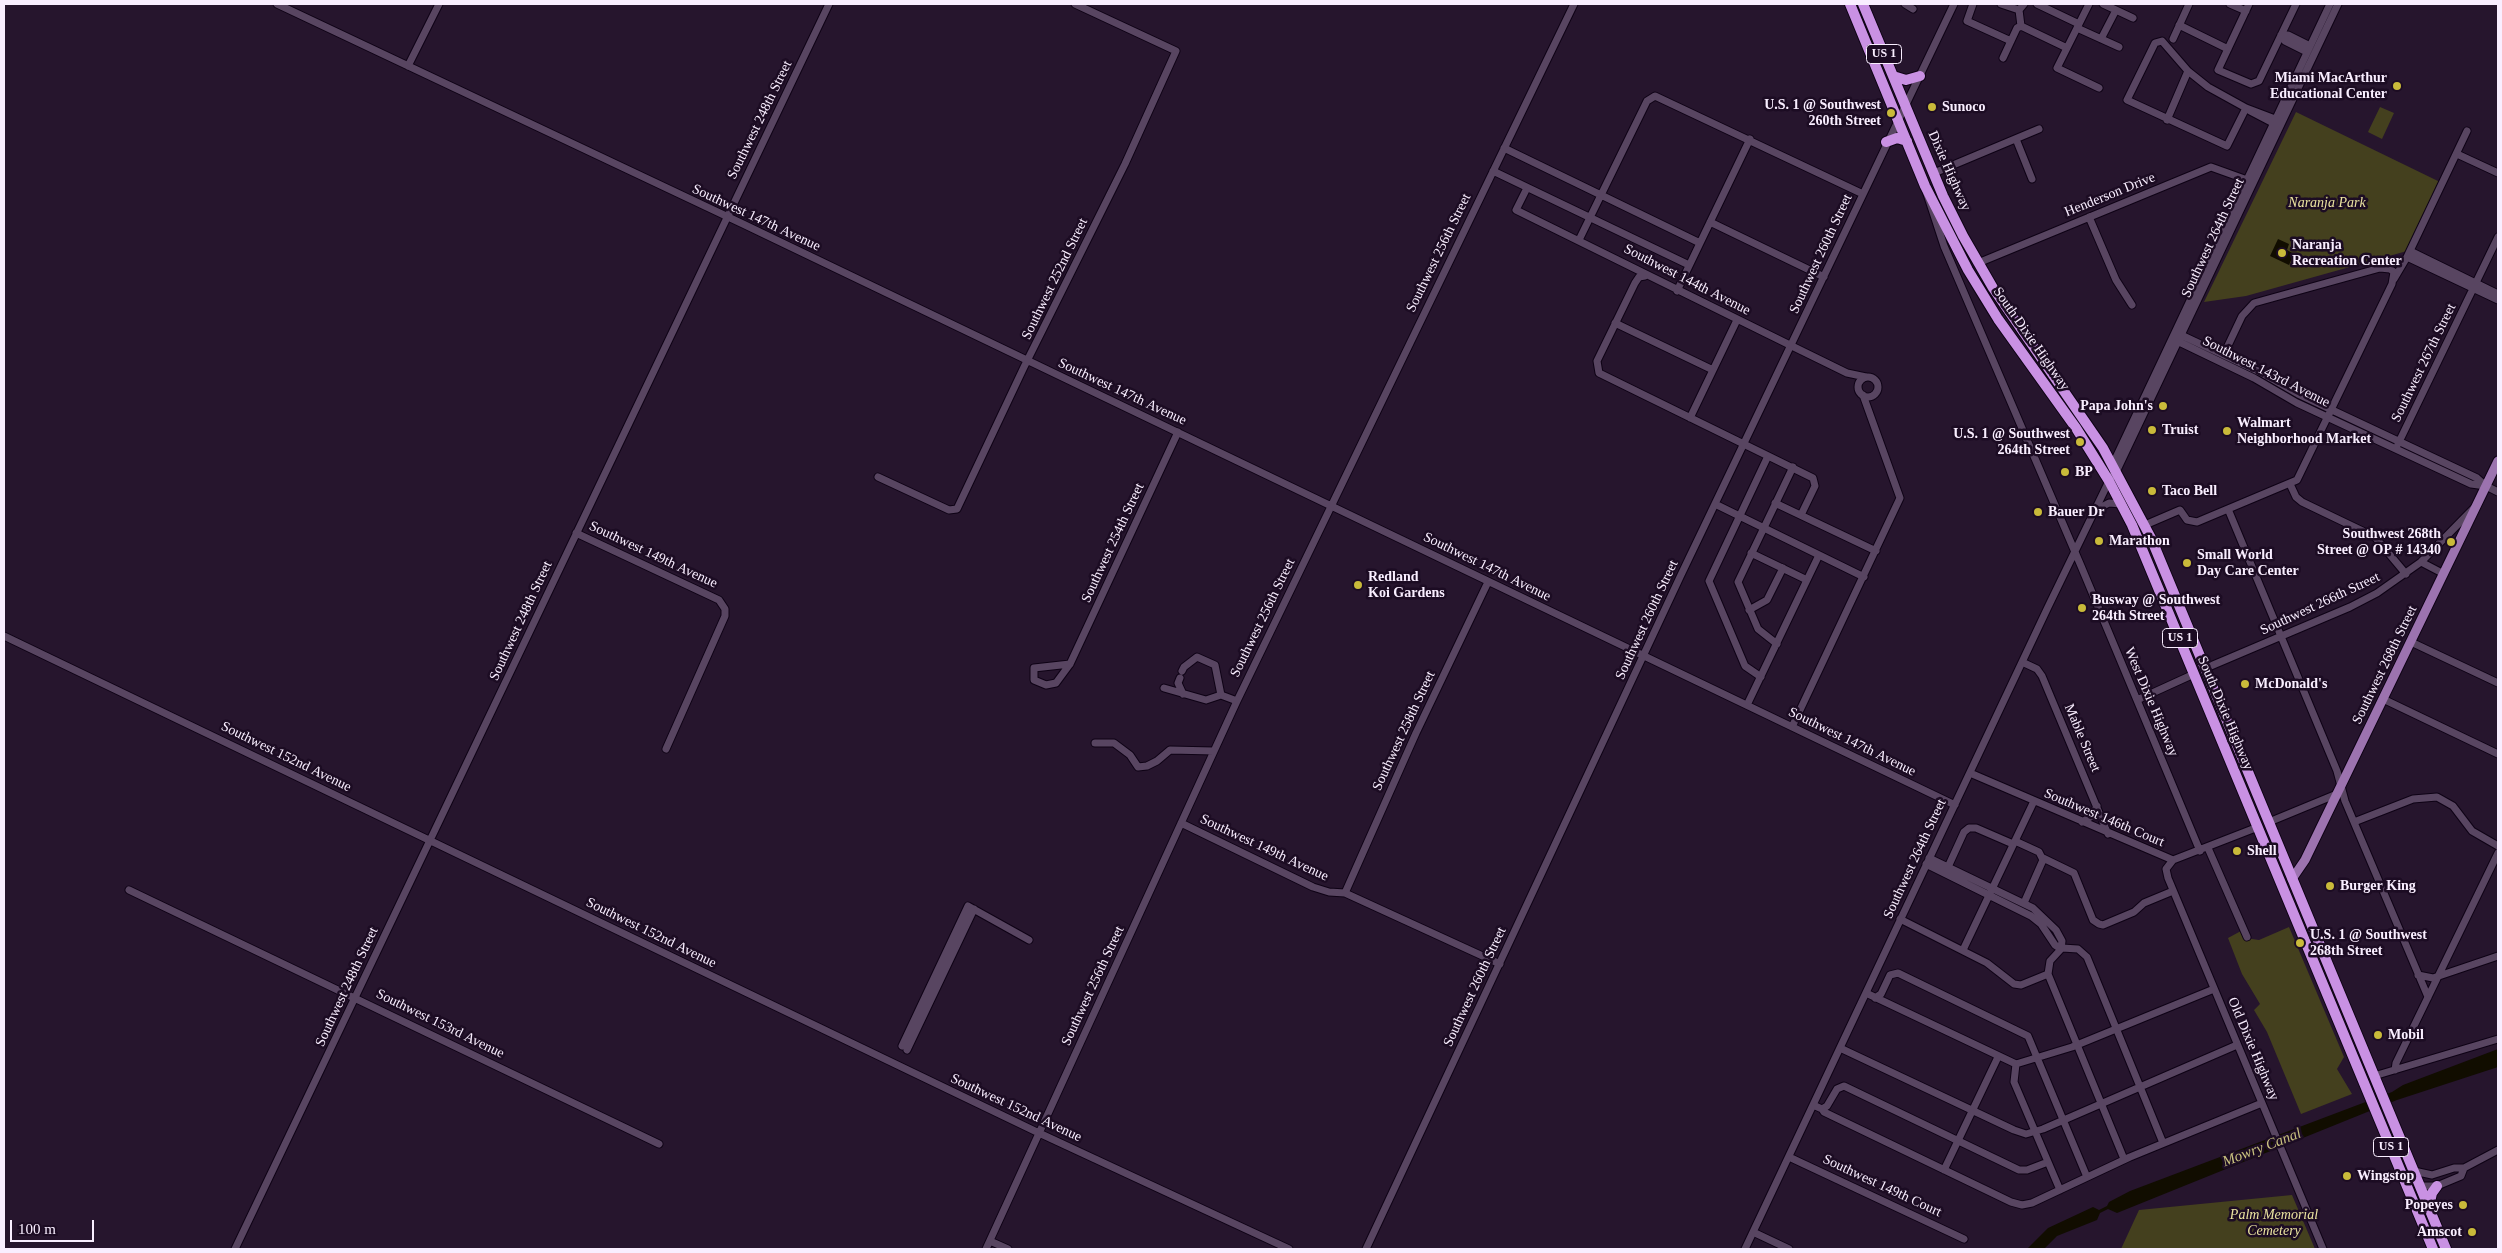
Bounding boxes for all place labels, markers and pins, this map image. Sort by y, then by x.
place label: Miami MacArthur Educational Center [2270,70,2387,102]
marker: Miami MacArthur Educational Center [2391,80,2403,92]
place label: U.S. 1 @ Southwest 260th Street [1764,97,1881,130]
place label: Sunoco [1942,99,1986,115]
marker: Sunoco [1926,101,1938,113]
marker: U.S. 1 @ Southwest 260th Street [1885,107,1897,119]
place label: Naranja Recreation Center [2292,237,2402,270]
marker: Naranja Recreation Center [2276,247,2288,259]
place label: Papa John's [2080,398,2153,414]
marker: Papa John's [2157,400,2169,412]
place label: Walmart Neighborhood Market [2237,415,2371,448]
place label: Truist [2162,422,2198,438]
marker: Truist [2146,424,2158,436]
marker: Walmart Neighborhood Market [2221,425,2233,437]
place label: U.S. 1 @ Southwest 264th Street [1953,426,2070,458]
marker: U.S. 1 @ Southwest 264th Street [2074,436,2086,448]
place label: BP [2075,464,2093,480]
marker: BP [2059,466,2071,478]
place label: Taco Bell [2162,483,2217,499]
marker: Taco Bell [2146,485,2158,497]
place label: Bauer Dr [2048,504,2104,520]
marker: Bauer Dr [2032,506,2044,518]
place label: Southwest 268th Street @ OP # 14340 [2317,526,2441,558]
place label: Marathon [2109,533,2170,549]
marker: Marathon [2093,535,2105,547]
marker: Southwest 268th Street @ OP # 14340 [2445,536,2457,548]
place label: Small World Day Care Center [2197,547,2299,580]
marker: Small World Day Care Center [2181,557,2193,569]
place label: Redland Koi Gardens [1368,569,1445,602]
marker: Redland Koi Gardens [1352,579,1364,591]
place label: Busway @ Southwest 264th Street [2092,592,2220,624]
marker: Busway @ Southwest 264th Street [2076,602,2088,614]
place label: McDonald's [2255,676,2327,692]
marker: McDonald's [2239,678,2251,690]
place label: Shell [2247,843,2277,859]
marker: Shell [2231,845,2243,857]
place label: Burger King [2340,878,2416,894]
marker: Burger King [2324,880,2336,892]
place label: U.S. 1 @ Southwest 268th Street [2310,927,2427,960]
marker: U.S. 1 @ Southwest 268th Street [2294,937,2306,949]
place label: Mobil [2388,1027,2424,1043]
marker: Mobil [2372,1029,2384,1041]
place label: Wingstop [2357,1168,2414,1184]
marker: Wingstop [2341,1170,2353,1182]
place label: Popeyes [2405,1197,2453,1213]
marker: Popeyes [2457,1199,2469,1211]
place label: Amscot [2417,1224,2462,1240]
marker: Amscot [2466,1226,2478,1238]

